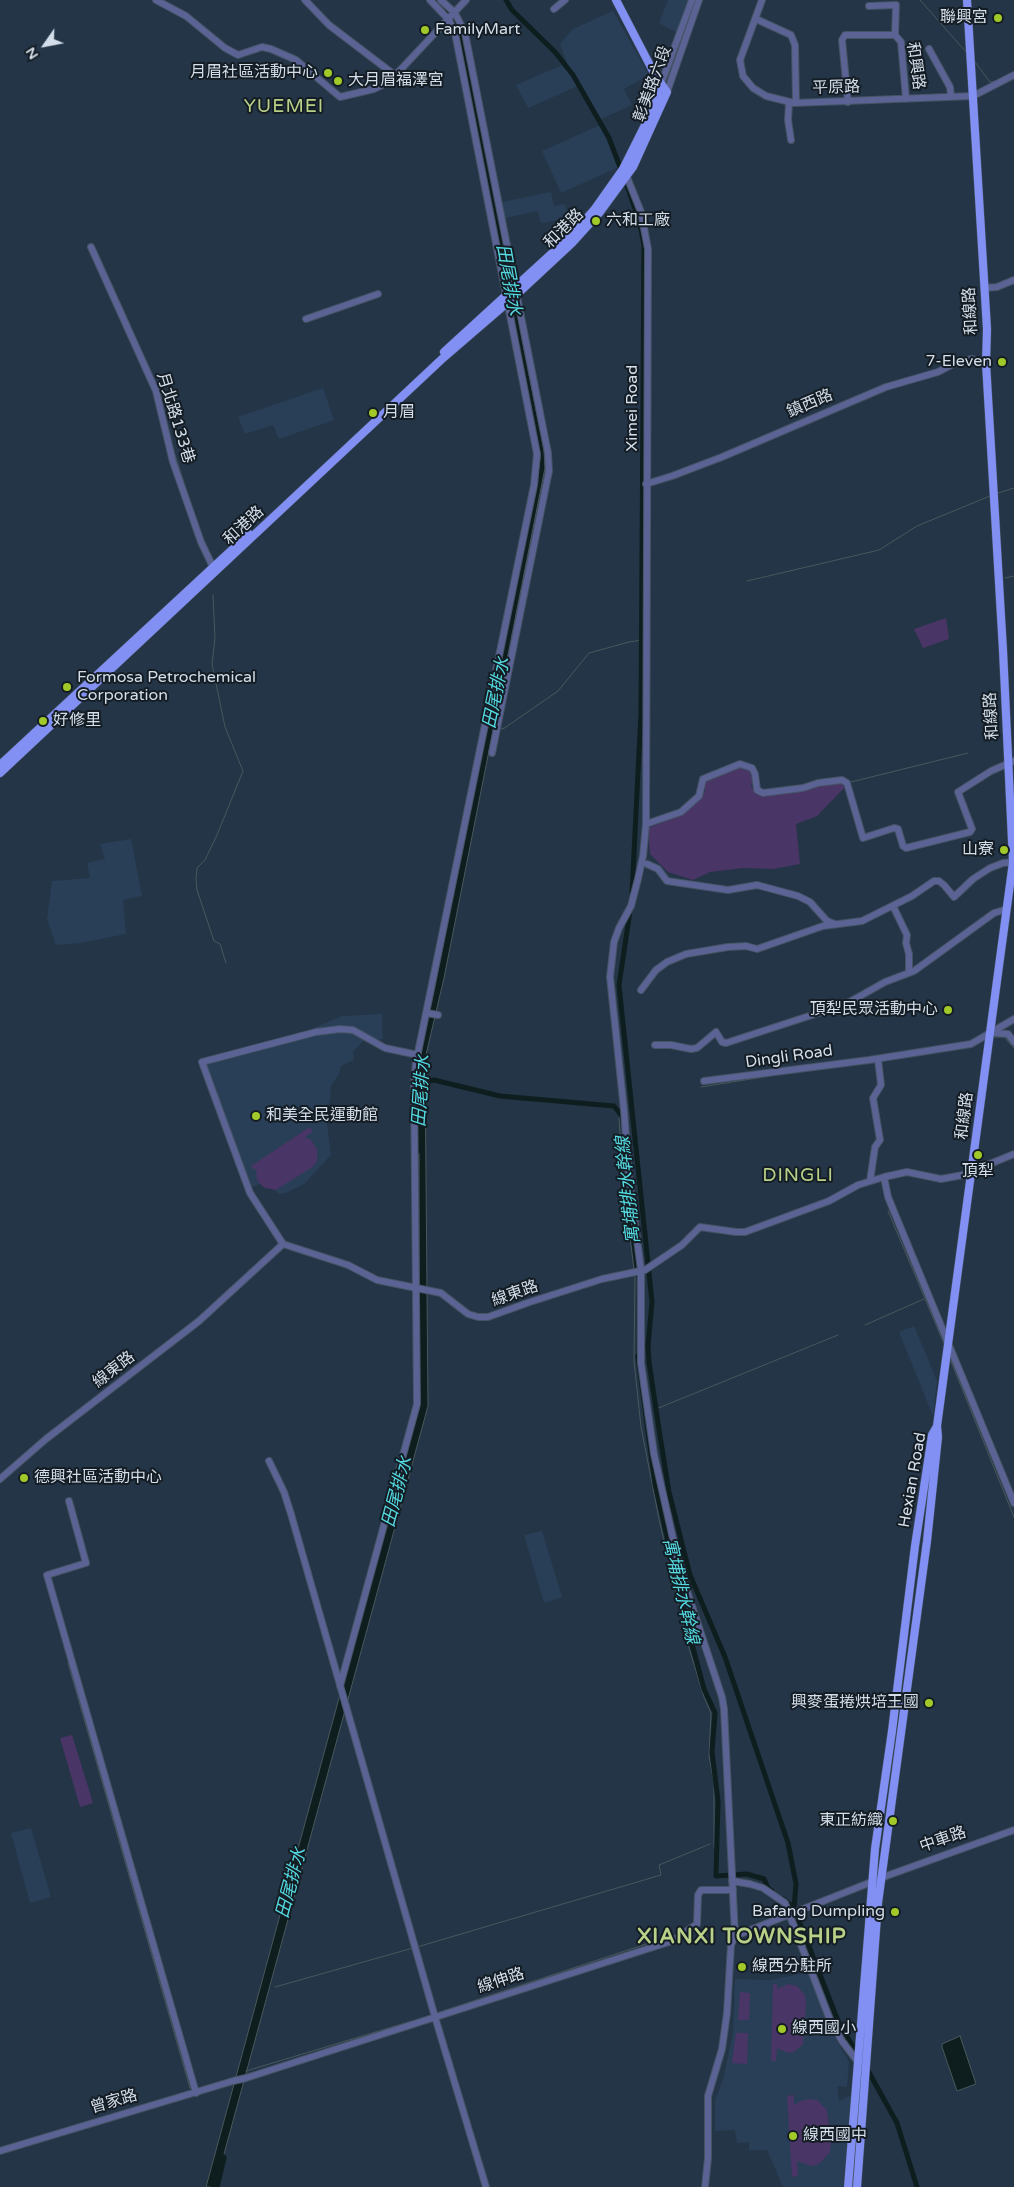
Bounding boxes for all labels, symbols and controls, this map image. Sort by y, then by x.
place label: 聯興宮 [940,8,988,28]
marker: 聯興宮 [992,12,1004,24]
north arrow [20,20,70,70]
place label: FamilyMart [435,20,520,40]
marker: FamilyMart [419,24,431,36]
street label: 和興路 [902,41,928,91]
street label: 彰美路六段 [630,43,676,125]
text: N [22,44,42,63]
place label: 月眉社區活動中心 [190,63,318,83]
marker: 月眉社區活動中心 [322,67,334,79]
place label: 大月眉福澤宮 [348,71,444,91]
marker: 大月眉福澤宮 [332,75,344,87]
street label: 平原路 [812,78,860,98]
district label: YUEMEI [243,96,325,118]
street label: 和港路 [540,205,588,253]
place label: 六和工廠 [606,211,670,231]
marker: 六和工廠 [590,215,602,227]
water label: 田尾排水 [491,243,525,317]
street label: 和線路 [960,287,982,335]
place label: 7-Eleven [925,352,992,372]
marker: 7-Eleven [996,356,1008,368]
street label: Ximei Road [623,365,643,451]
street label: 月北路133巷 [152,370,198,466]
street label: 鎮西路 [784,386,836,422]
place label: 月眉 [383,403,415,423]
marker: 月眉 [367,407,379,419]
street label: 和港路 [220,503,268,549]
water label: 田尾排水 [479,656,515,730]
place label: Formosa Petrochemical Corporation [77,668,256,706]
marker: Formosa Petrochemical Corporation [61,681,73,693]
street label: 和線路 [981,692,1003,740]
place label: 好修里 [53,711,101,731]
marker: 好修里 [37,715,49,727]
place label: 山寮 [962,840,994,860]
marker: 山寮 [998,844,1010,856]
place label: 頂犁民眾活動中心 [810,1000,938,1020]
marker: 頂犁民眾活動中心 [942,1004,954,1016]
street label: Dingli Road [744,1041,834,1073]
water label: 田尾排水 [409,1054,435,1128]
street label: 和線路 [953,1091,977,1141]
place label: 和美全民運動館 [266,1106,378,1126]
marker: 和美全民運動館 [250,1110,262,1122]
water label: 寓埔排水幹線 [613,1135,645,1245]
marker: 頂犁 [972,1149,984,1161]
place label: 頂犁 [962,1162,994,1182]
district label: DINGLI [761,1165,835,1187]
street label: 線東路 [489,1277,541,1311]
street label: 線東路 [89,1348,139,1392]
street label: Hexian Road [895,1431,931,1529]
water label: 田尾排水 [378,1454,418,1530]
place label: 德興社區活動中心 [34,1468,162,1488]
marker: 德興社區活動中心 [18,1472,30,1484]
water label: 寓埔排水幹線 [657,1536,703,1646]
place label: 興麥蛋捲烘培王國 [791,1693,919,1713]
marker: 興麥蛋捲烘培王國 [923,1697,935,1709]
place label: 東正紡織 [819,1811,883,1831]
marker: 東正紡織 [887,1815,899,1827]
street label: 中車路 [917,1823,969,1857]
water label: 田尾排水 [272,1845,312,1921]
place label: Bafang Dumpling [752,1902,885,1922]
marker: Bafang Dumpling [889,1906,901,1918]
district label: XIANXI TOWNSHIP [635,1924,849,1950]
place label: 線西分駐所 [752,1957,832,1977]
marker: 線西分駐所 [736,1961,748,1973]
street label: 線伸路 [475,1964,527,1998]
place label: 線西國小 [792,2019,856,2039]
marker: 線西國小 [776,2023,788,2035]
street label: 曾家路 [88,2086,140,2118]
place label: 線西國中 [803,2126,867,2146]
marker: 線西國中 [787,2130,799,2142]

